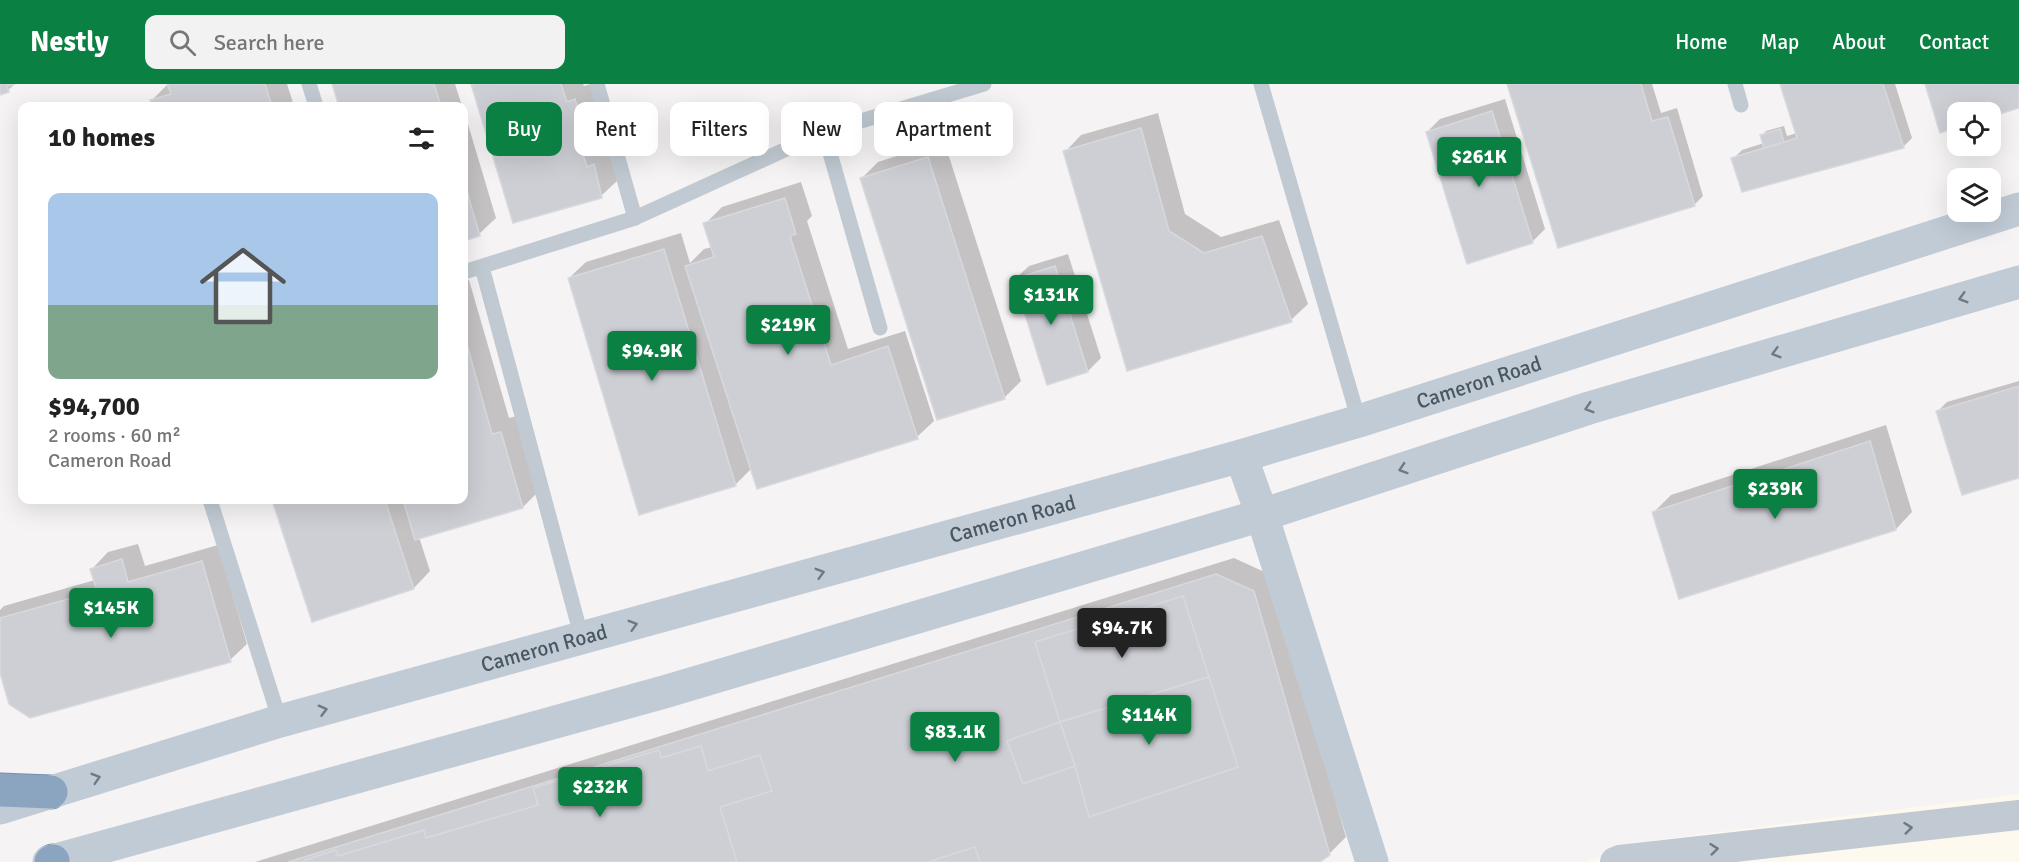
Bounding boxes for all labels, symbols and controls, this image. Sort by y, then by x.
search box [145,15,565,69]
text: Nestly [30,25,109,59]
icon: search [166,26,199,59]
text: Search here [214,29,325,56]
text: Home [1675,29,1728,55]
text: Map [1761,29,1799,55]
text: About [1832,29,1886,55]
text: Contact [1919,29,1989,55]
chip: Buy [486,102,562,156]
chip: Rent [574,102,658,156]
chip: Filters [670,102,769,156]
chip: New [781,102,862,156]
chip: Apartment [874,102,1013,156]
map controls [1947,102,2001,222]
button: locate [1947,102,2001,156]
text: 10 homes [48,122,155,154]
icon: filters [405,122,438,155]
pin: $261K [1437,137,1521,188]
text: $261K [1451,144,1507,169]
button: layers [1947,168,2001,222]
icon: home [189,232,297,340]
pin: $131K [1009,275,1093,326]
text: $131K [1023,282,1079,307]
one-way arrow [1958,291,1969,303]
pin: $219K [746,305,830,356]
text: $219K [760,312,816,337]
pin: $94.9K [603,331,701,382]
text: $94.9K [621,338,683,363]
one-way arrow [1771,346,1782,358]
street label: Cameron Road [1413,350,1545,415]
text: $94,700 [48,391,140,423]
one-way arrow [1584,401,1595,413]
text: 2 rooms · 60 m² [48,423,181,448]
text: Cameron Road [48,448,172,473]
one-way arrow [1398,461,1409,474]
pin: $239K [1733,469,1817,520]
text: $239K [1747,476,1803,501]
street label: Cameron Road [946,489,1078,549]
one-way arrow [815,568,825,580]
pin: $145K [69,588,153,639]
text: $145K [83,595,139,620]
pin: $94.7K [1073,608,1171,659]
text: $94.7K [1091,615,1153,640]
street label: Cameron Road [478,618,610,678]
one-way arrow [627,620,637,632]
pin: $114K [1107,695,1191,746]
text: $114K [1121,702,1177,727]
one-way arrow [318,704,328,717]
pin: $83.1K [906,712,1004,763]
text: $83.1K [924,719,986,744]
pin: $232K [558,767,642,818]
one-way arrow [90,773,101,785]
text: $232K [572,774,628,799]
one-way arrow [1904,822,1913,835]
one-way arrow [1710,843,1719,856]

